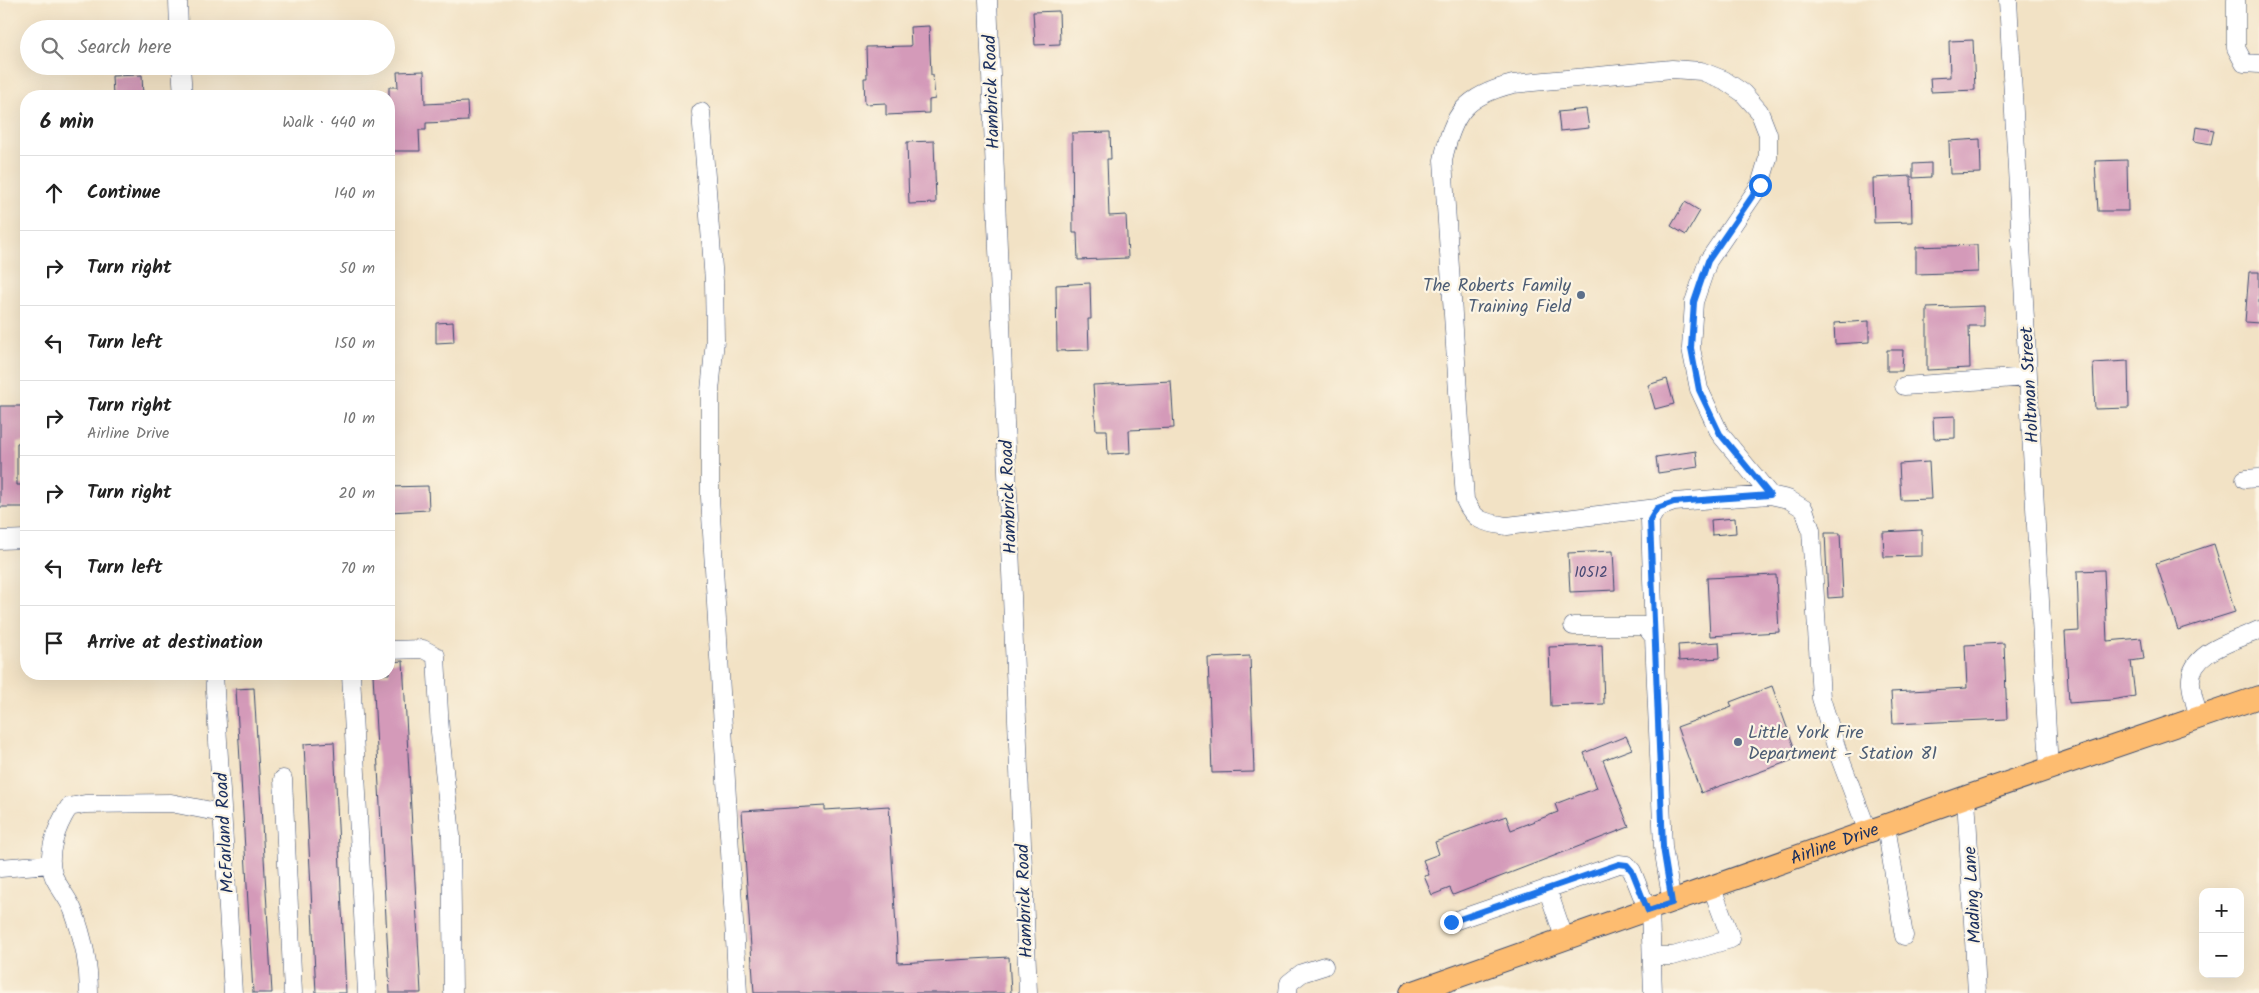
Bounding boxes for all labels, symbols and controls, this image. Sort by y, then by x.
search box [20,20,395,75]
text: Search here [78,33,172,63]
street label: Hambrick Road [976,33,1009,150]
icon: search [38,34,66,62]
text: 6 min [40,106,94,139]
text: Walk · 440 m [282,110,375,135]
route start [1749,174,1772,197]
text: Continue [87,178,160,208]
icon: ahead [40,179,68,207]
text: 140 m [334,181,375,206]
text: Turn right [87,253,172,283]
icon: right [40,254,68,282]
text: 50 m [339,256,375,281]
place label: The Roberts Family Training Field [1423,272,1572,322]
marker: The Roberts Family Training Field [1575,289,1587,301]
street label: Holtman Street [2013,325,2048,444]
text: Turn left [87,328,162,358]
icon: left [40,329,68,357]
text: 150 m [334,331,375,356]
text: Turn right [87,391,172,421]
icon: right [40,404,68,432]
text: 10 m [343,406,375,431]
text: Airline Drive [87,421,169,446]
street label: Hambrick Road [993,438,1026,555]
text: Turn right [87,478,172,508]
icon: right [40,479,68,507]
text: 20 m [339,481,375,506]
text: Turn left [87,553,162,583]
icon: left [40,554,68,582]
text: 70 m [340,556,375,581]
house number: 10512 [1574,561,1608,585]
text: Arrive at destination [87,628,263,658]
icon: arrive [40,629,68,657]
place label: Little York Fire Department - Station 81 [1748,719,1937,769]
marker: Little York Fire Department - Station 81 [1732,736,1744,748]
street label: McFarland Road [208,771,243,894]
street label: Airline Drive [1786,816,1883,874]
street label: Hambrick Road [1009,842,1042,959]
street label: Mading Lane [1956,846,1991,944]
map controls [2199,888,2244,978]
button: + [2199,888,2244,933]
route end [1440,911,1463,934]
button: − [2199,933,2244,978]

